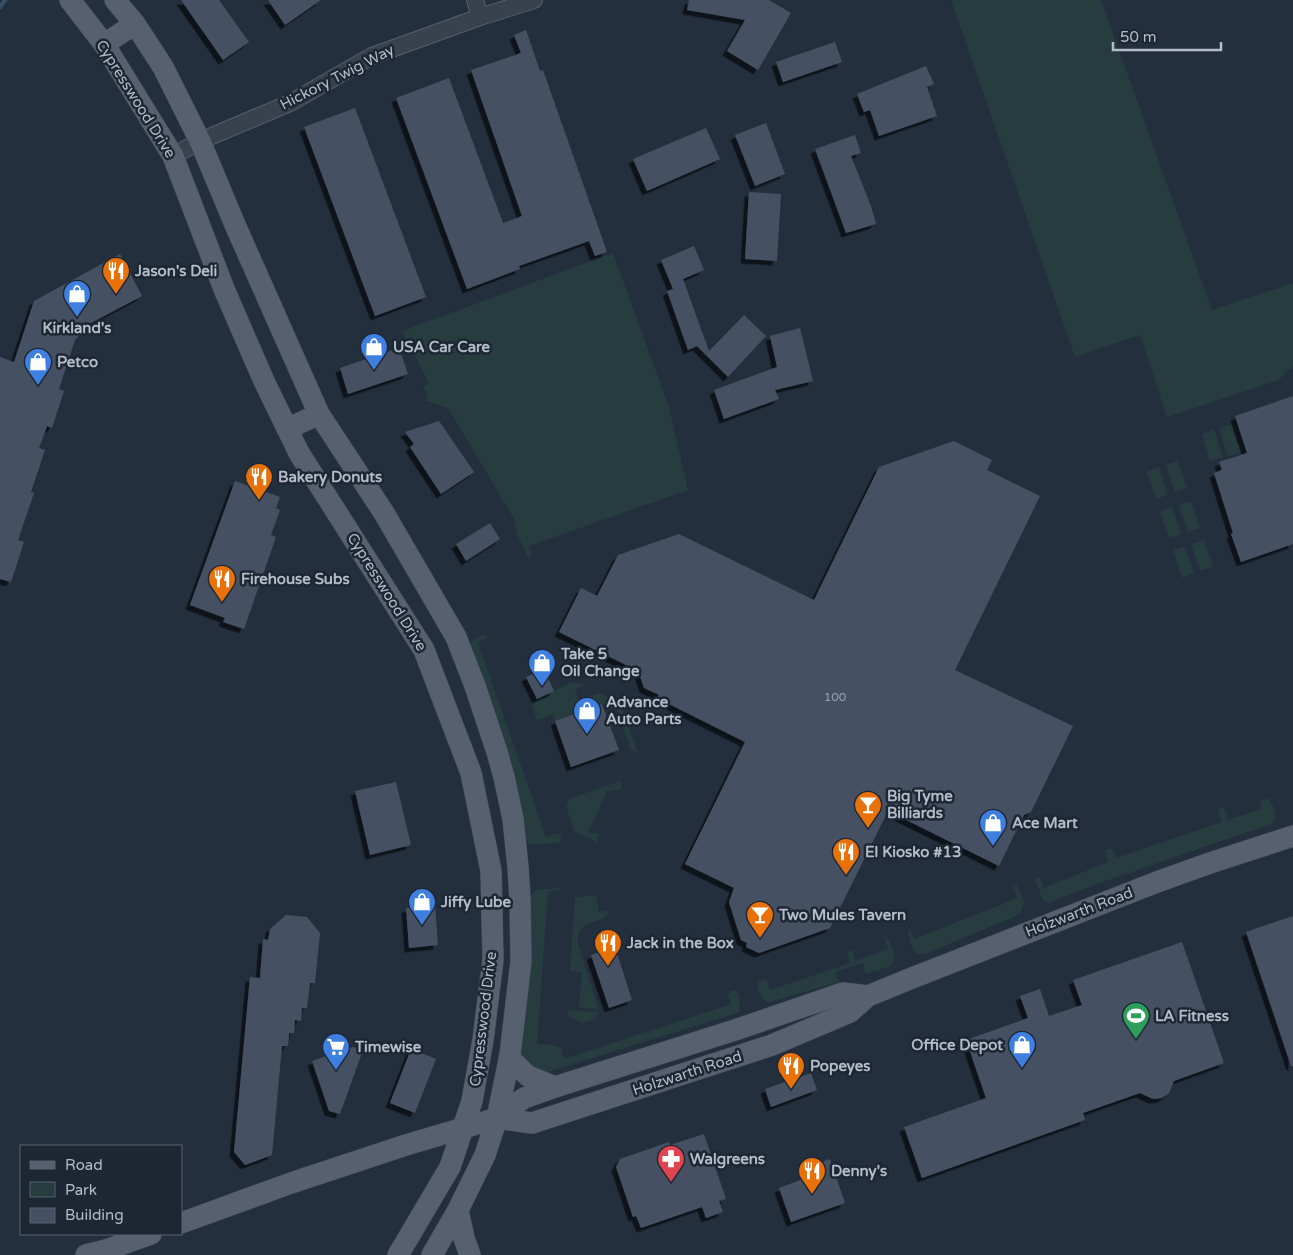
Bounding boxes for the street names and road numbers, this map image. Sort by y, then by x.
street label: Cypresswood Drive [92,37,180,161]
street label: Hickory Twig Way [277,40,397,114]
street label: Cypresswood Drive [343,530,431,654]
street label: Holzwarth Road [1023,883,1135,941]
street label: Cypresswood Drive [466,950,500,1088]
street label: Holzwarth Road [630,1047,744,1099]

